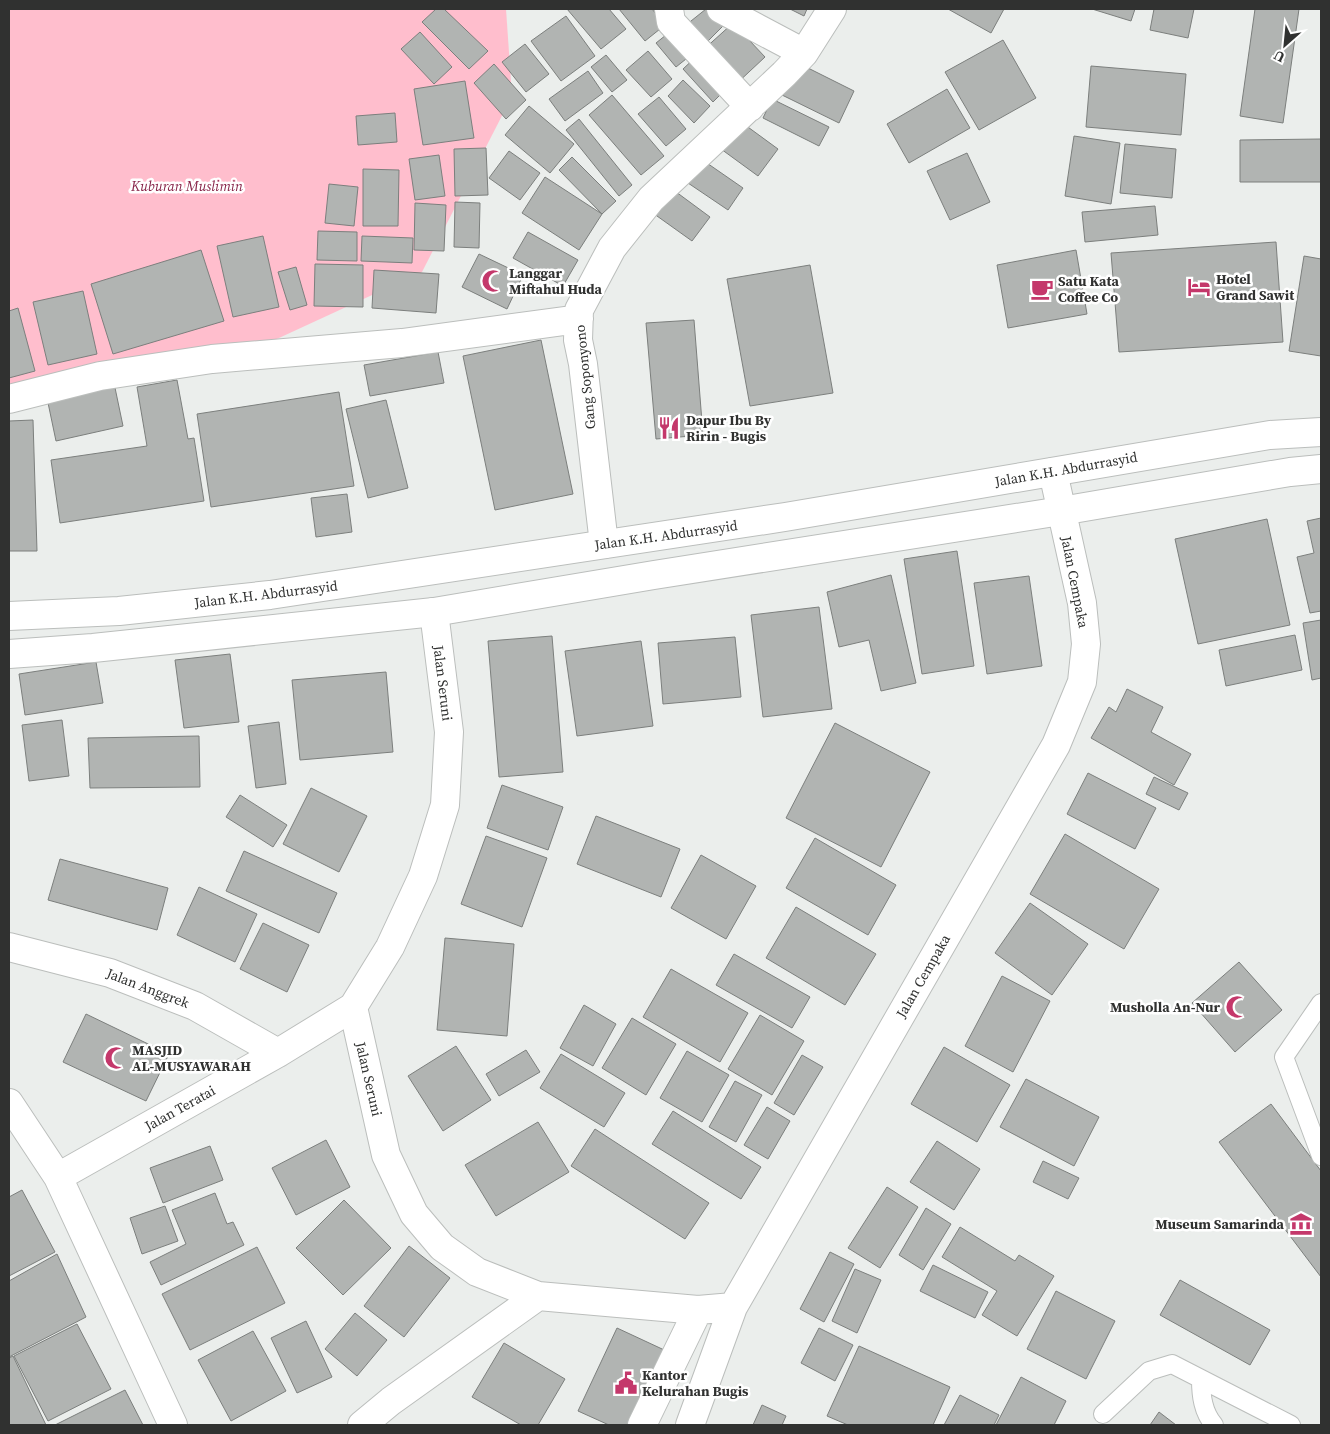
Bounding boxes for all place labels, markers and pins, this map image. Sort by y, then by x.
place label: Langgar Miftahul Huda [509,263,602,299]
mosque icon: Langgar Miftahul Huda [480,268,506,294]
place label: Hotel Grand Sawit [1216,269,1295,305]
place label: Satu Kata Coffee Co [1058,271,1119,307]
hotel icon: Hotel Grand Sawit [1186,274,1212,300]
cafe icon: Satu Kata Coffee Co [1029,276,1055,302]
place label: Dapur Ibu By Ririn - Bugis [686,410,772,446]
restaurant icon: Dapur Ibu By Ririn - Bugis [656,415,682,441]
mosque icon: Musholla An-Nur [1224,994,1250,1020]
place label: Musholla An-Nur [1110,997,1220,1017]
place label: MASJID AL-MUSYAWARAH [132,1040,251,1076]
mosque icon: MASJID AL-MUSYAWARAH [103,1045,129,1071]
museum icon: Museum Samarinda [1288,1211,1314,1237]
place label: Museum Samarinda [1155,1214,1285,1234]
place label: Kantor Kelurahan Bugis [642,1365,749,1401]
public building icon: Kantor Kelurahan Bugis [613,1370,639,1396]

